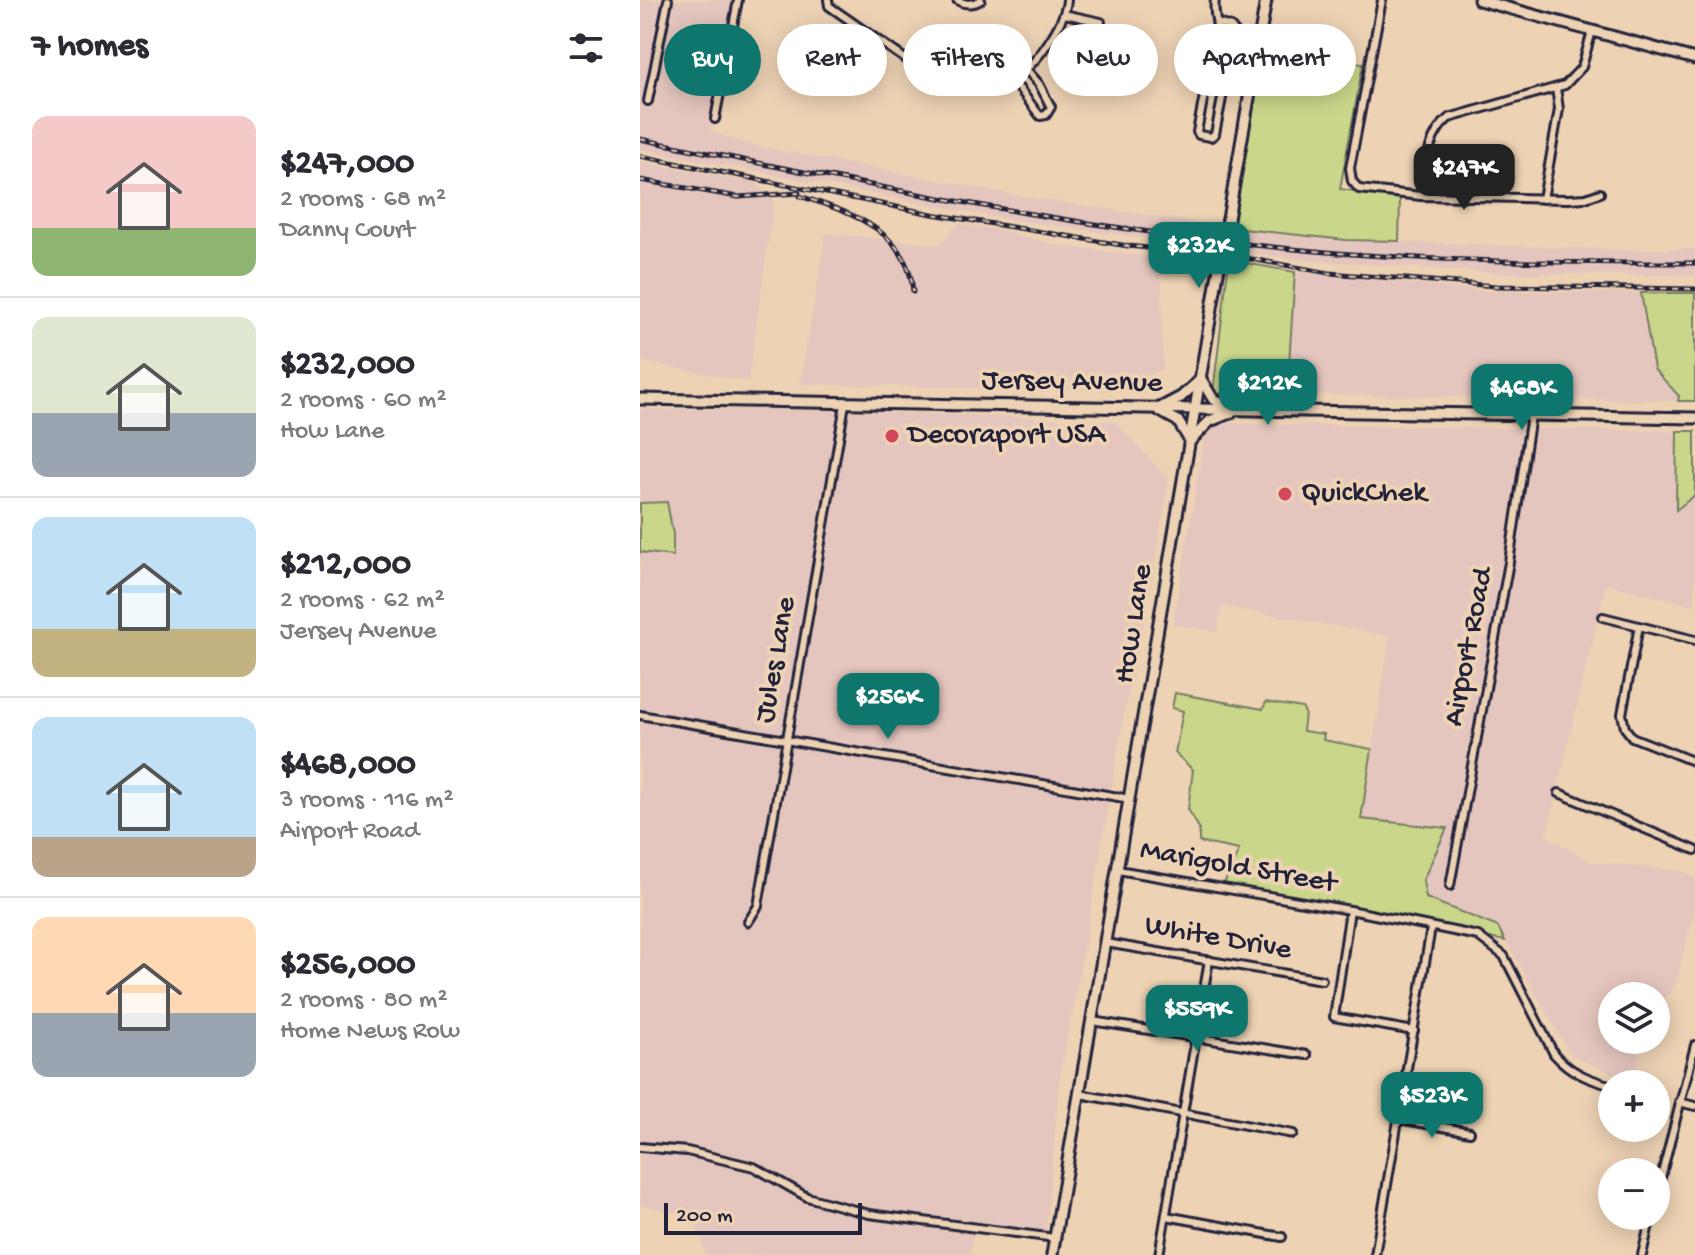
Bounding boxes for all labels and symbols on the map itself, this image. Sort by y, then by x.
pin: $247K [1408,144,1520,212]
pin: $232K [1143,222,1255,290]
pin: $212K [1212,359,1324,427]
street label: Jersey Avenue [981,364,1163,402]
pin: $468K [1466,364,1578,432]
place label: Decoraport USA [906,419,1107,454]
marker: Decoraport USA [883,427,901,445]
place label: QuickChek [1301,477,1429,512]
marker: QuickChek [1276,485,1294,503]
street label: How Lane [1108,561,1162,686]
street label: Airport Road [1437,562,1503,729]
street label: Jules Lane [749,594,805,726]
pin: $256K [832,673,944,741]
street label: Marigold Street [1137,834,1342,903]
street label: White Drive [1142,909,1295,969]
pin: $559K [1141,985,1253,1053]
pin: $523K [1376,1072,1488,1140]
scale bar [664,1199,862,1235]

